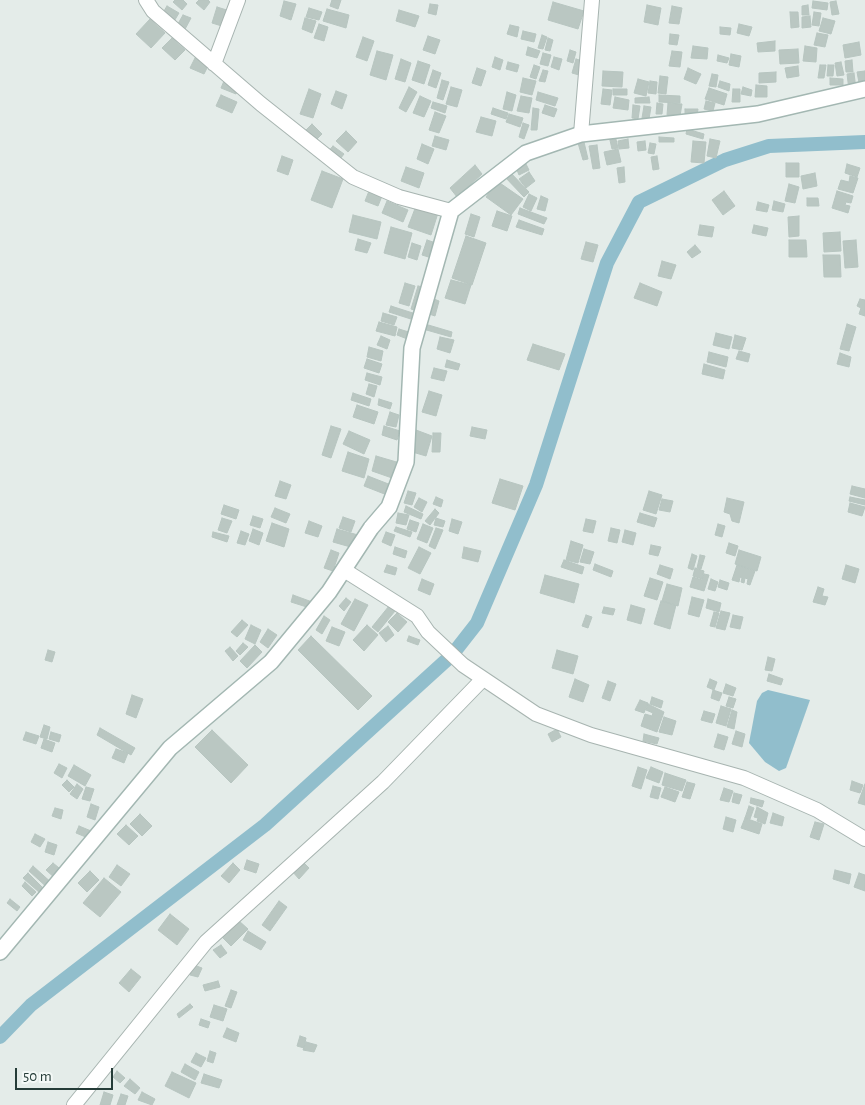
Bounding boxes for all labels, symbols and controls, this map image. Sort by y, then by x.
scale bar [18,1058,115,1090]
text: 50 m [23,1069,52,1084]

